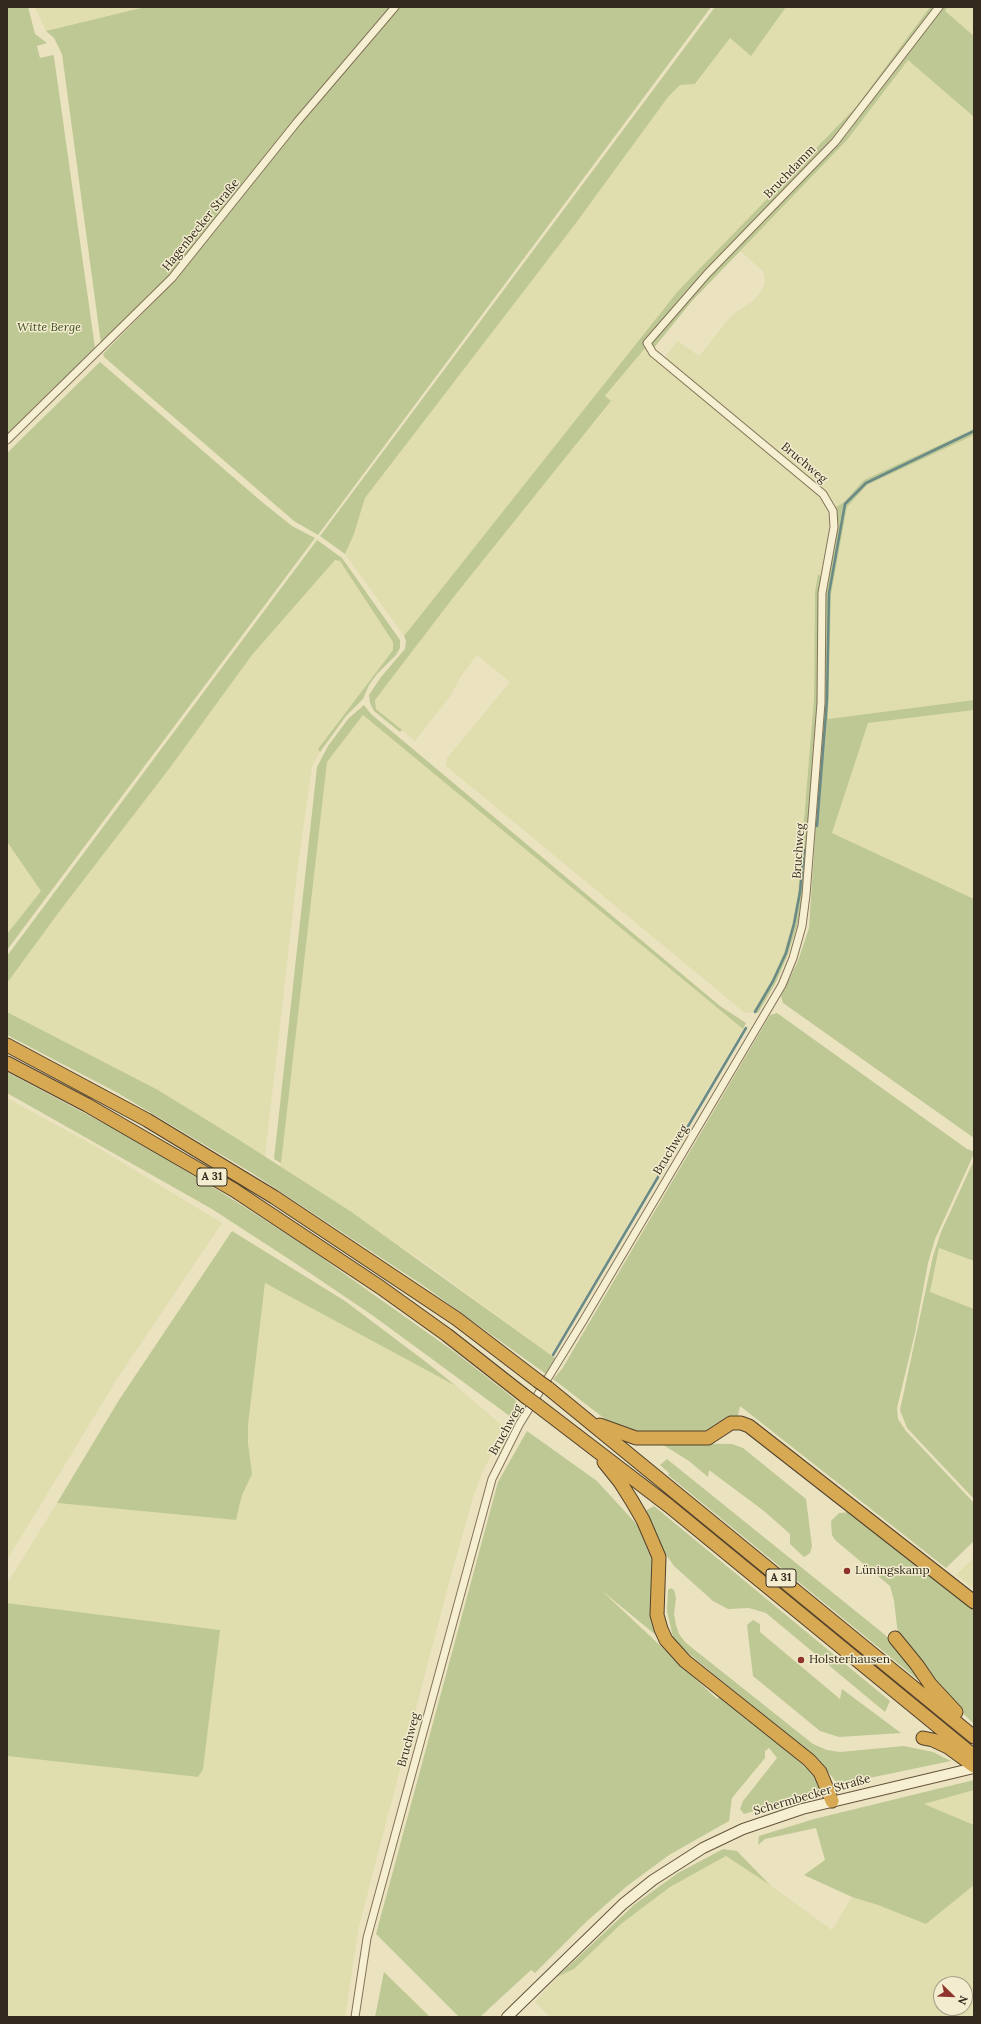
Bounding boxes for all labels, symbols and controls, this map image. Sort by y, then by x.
street label: Bruchdamm [761,142,819,202]
street label: Hagenbecker Straße [159,176,243,274]
park label: Witte Berge [17,321,81,335]
street label: Bruchweg [778,440,830,486]
street label: Bruchweg [790,823,808,879]
street label: Bruchweg [650,1122,692,1178]
road number: A 31 [197,1168,227,1186]
street label: Bruchweg [486,1402,526,1458]
place label: Lüningskamp [855,1564,930,1578]
marker: Lüningskamp [842,1566,852,1576]
road number: A 31 [766,1569,796,1587]
place label: Holsterhausen [809,1653,890,1667]
marker: Holsterhausen [796,1655,806,1665]
street label: Bruchweg [395,1711,423,1769]
street label: Schermbecker Straße [752,1771,872,1819]
north arrow [933,1976,973,2016]
text: N [955,1994,971,2007]

